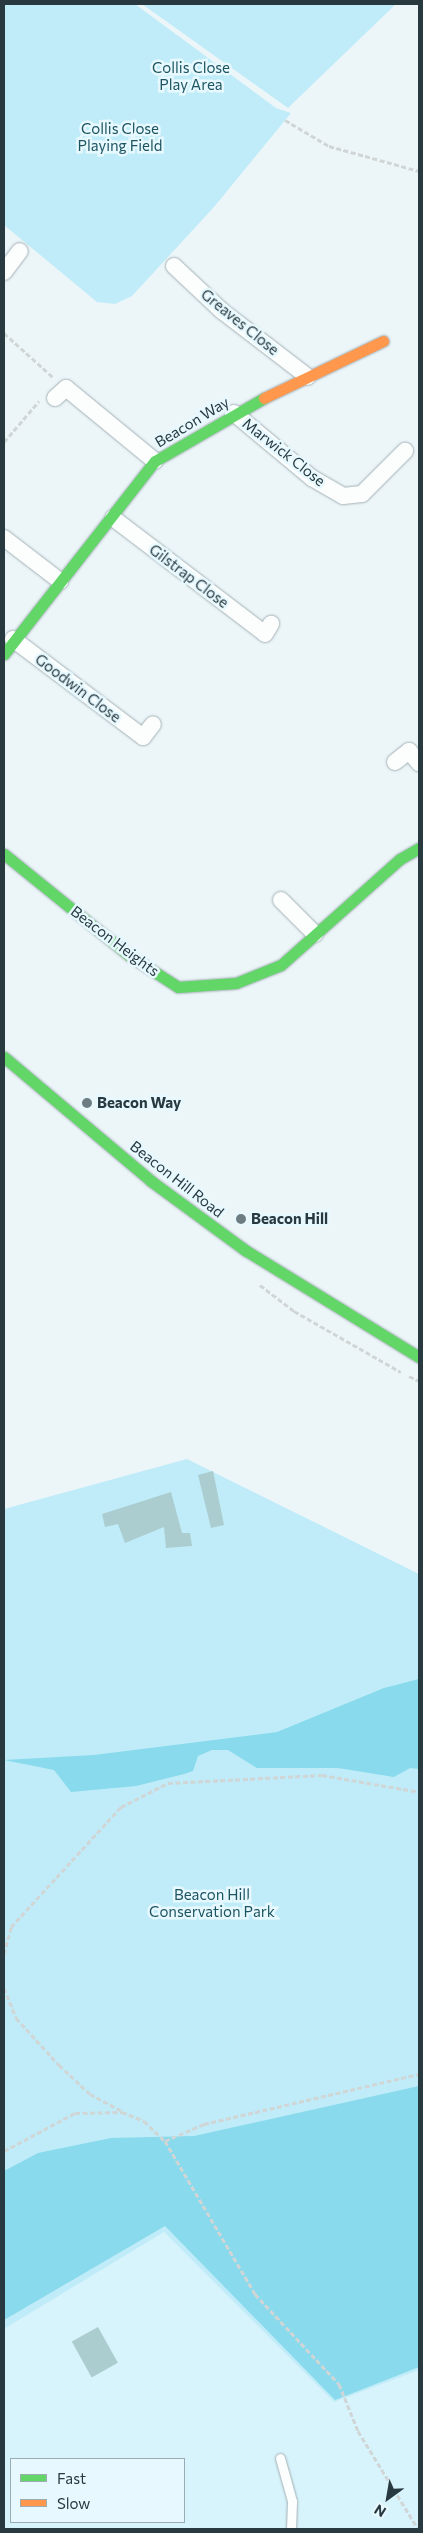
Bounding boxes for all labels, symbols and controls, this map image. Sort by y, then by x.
park label: Collis Close Play Area [152,58,230,93]
park label: Collis Close Playing Field [78,119,162,154]
street label: Greaves Close [197,285,283,359]
street label: Beacon Way [152,393,232,451]
street label: Marwick Close [239,414,329,490]
street label: Gilstrap Close [146,540,232,612]
street label: Goodwin Close [32,650,124,726]
street label: Beacon Heights [67,902,163,980]
place label: Beacon Way [97,1094,181,1112]
marker: Beacon Way [81,1097,93,1109]
street label: Beacon Hill Road [127,1137,227,1221]
place label: Beacon Hill [251,1210,328,1228]
marker: Beacon Hill [235,1213,247,1225]
park label: Beacon Hill Conservation Park [149,1885,275,1920]
legend [10,2458,185,2523]
text: Fast [57,2469,86,2487]
north arrow [363,2473,413,2523]
text: Slow [57,2494,90,2512]
text: N [371,2501,389,2521]

